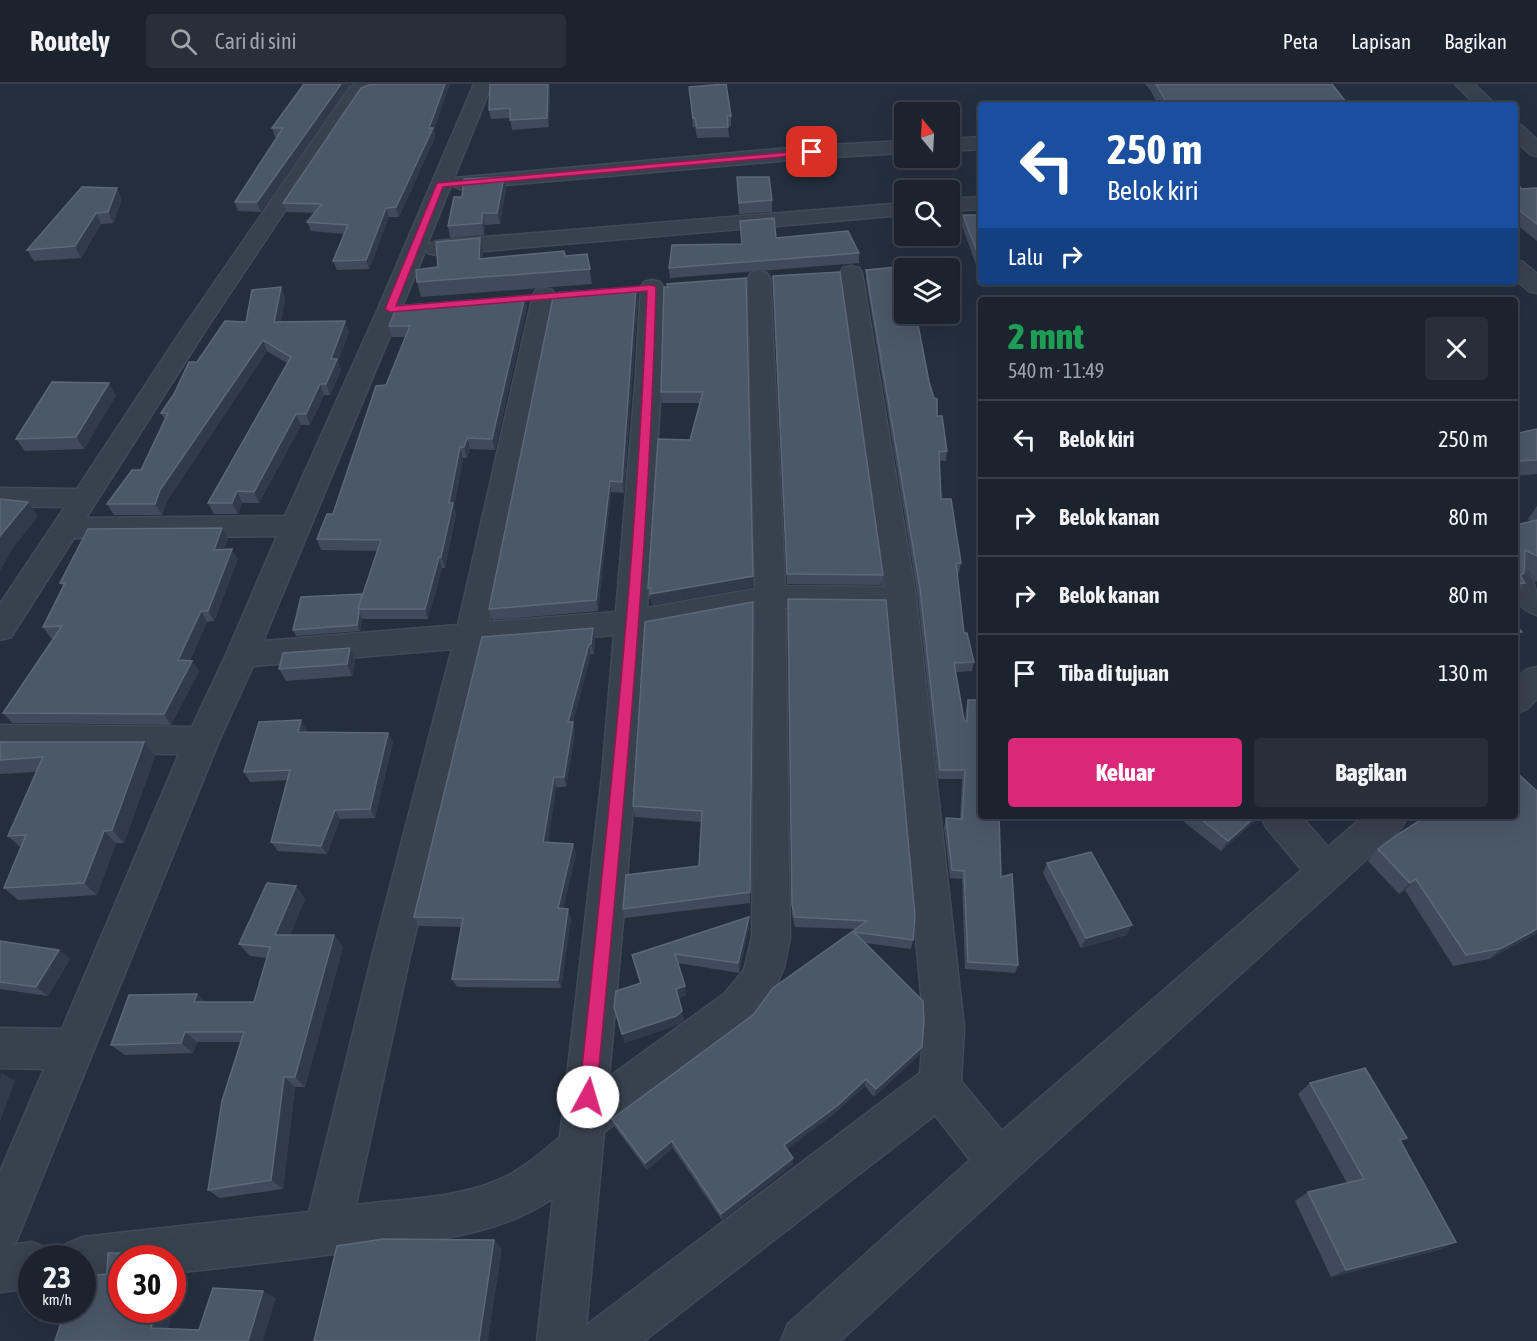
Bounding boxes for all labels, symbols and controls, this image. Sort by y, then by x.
search box [146,14,566,68]
text: Routely [30,25,110,57]
icon: search [167,25,200,58]
text: Cari di sini [215,28,297,54]
text: Peta [1283,29,1318,53]
text: Lapisan [1351,29,1411,53]
text: Bagikan [1444,29,1507,53]
north arrow [894,102,960,168]
map controls [894,102,960,324]
text: 250 m [1107,125,1202,173]
pin [786,126,837,177]
icon: left [1008,126,1086,204]
icon: arrive [795,135,828,168]
text: Belok kiri [1107,175,1199,206]
button: search [894,180,960,246]
icon: right [1055,240,1088,273]
text: Lalu [1008,244,1043,270]
button: layers [894,258,960,324]
text: 2 mnt [1008,315,1084,357]
button: close [1425,317,1488,380]
text: 540 m · 11:49 [1008,359,1104,382]
icon: left [1008,423,1041,456]
text: Belok kiri [1059,426,1134,452]
text: 250 m [1438,426,1488,452]
icon: right [1008,501,1041,534]
text: Belok kanan [1059,504,1160,530]
text: 80 m [1448,504,1488,530]
icon: right [1008,579,1041,612]
text: Belok kanan [1059,582,1160,608]
text: 80 m [1448,582,1488,608]
icon: arrive [1008,657,1041,690]
text: Tiba di tujuan [1059,660,1169,686]
text: 130 m [1438,660,1488,686]
button: Keluar [1008,738,1242,807]
button: Bagikan [1254,738,1488,807]
position arrow [556,1065,620,1129]
speed limit sign: 30 [108,1245,186,1323]
text: 23 [43,1260,71,1294]
text: km/h [42,1291,72,1308]

